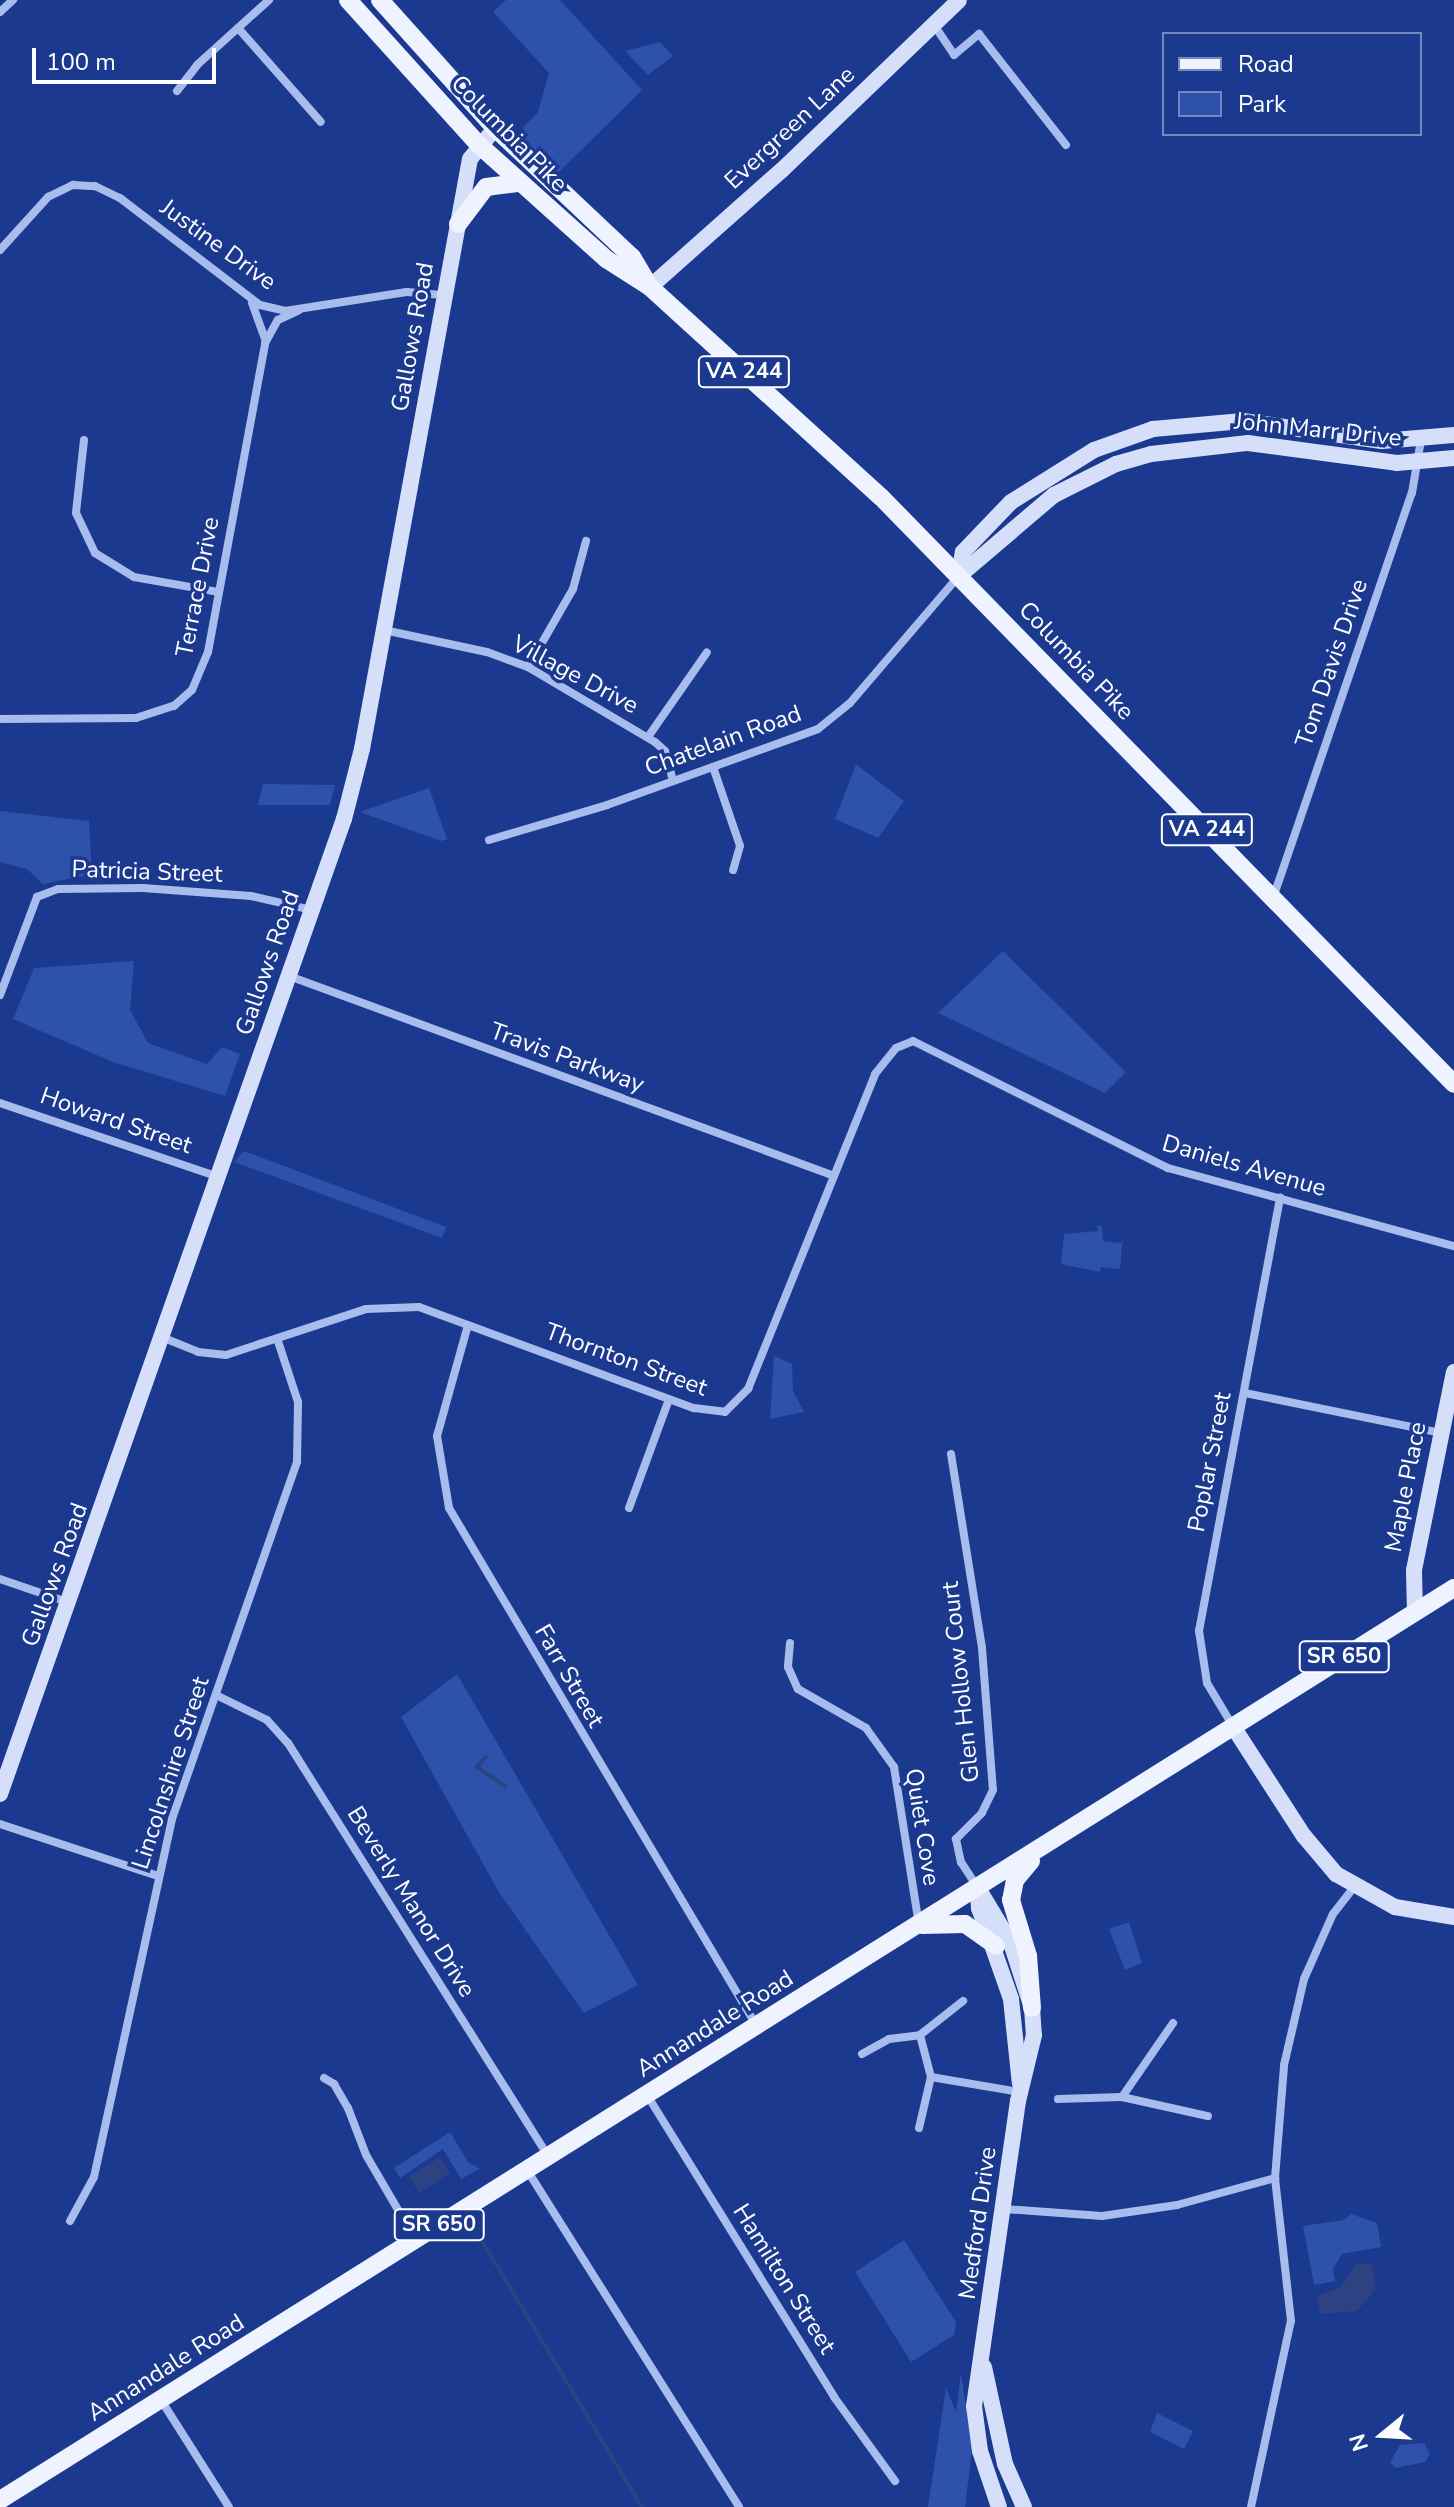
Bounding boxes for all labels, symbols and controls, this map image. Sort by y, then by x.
scale bar [36,32,220,82]
legend [1162,32,1422,136]
text: 100 m [46,46,116,78]
text: Road [1238,48,1294,80]
street label: Evergreen Lane [719,60,861,196]
street label: Columbia Pike [445,70,573,198]
text: Park [1238,88,1286,120]
street label: Justine Drive [154,193,282,297]
street label: Gallows Road [386,260,440,414]
road number: VA 244 [696,354,792,390]
street label: John Marr Drive [1233,407,1403,453]
street label: Terrace Drive [170,515,226,659]
street label: Tom Davis Drive [1290,575,1374,751]
street label: Columbia Pike [1012,596,1140,726]
street label: Village Drive [507,630,643,720]
street label: Chatelain Road [641,699,805,783]
road number: VA 244 [1159,812,1255,848]
street label: Patricia Street [71,855,223,889]
street label: Gallows Road [230,887,306,1039]
street label: Travis Parkway [486,1017,648,1099]
street label: Howard Street [37,1082,195,1160]
street label: Daniels Avenue [1159,1129,1329,1203]
street label: Thornton Street [541,1317,711,1403]
street label: Poplar Street [1182,1390,1238,1534]
street label: Maple Place [1379,1420,1433,1554]
street label: Gallows Road [16,1499,94,1651]
street label: Glen Hollow Court [936,1580,986,1784]
street label: Farr Street [528,1619,610,1733]
road number: SR 650 [1298,1639,1390,1675]
street label: Lincolnshire Street [126,1673,216,1873]
street label: Quiet Cove [899,1766,945,1888]
street label: Beverly Manor Drive [341,1801,481,2003]
street label: Annandale Road [631,1964,799,2084]
street label: Medford Drive [953,2145,1003,2301]
street label: Hamilton Street [727,2199,841,2359]
road number: SR 650 [393,2207,485,2243]
street label: Annandale Road [82,2308,250,2428]
north arrow [1342,2395,1422,2475]
text: N [1342,2430,1376,2455]

